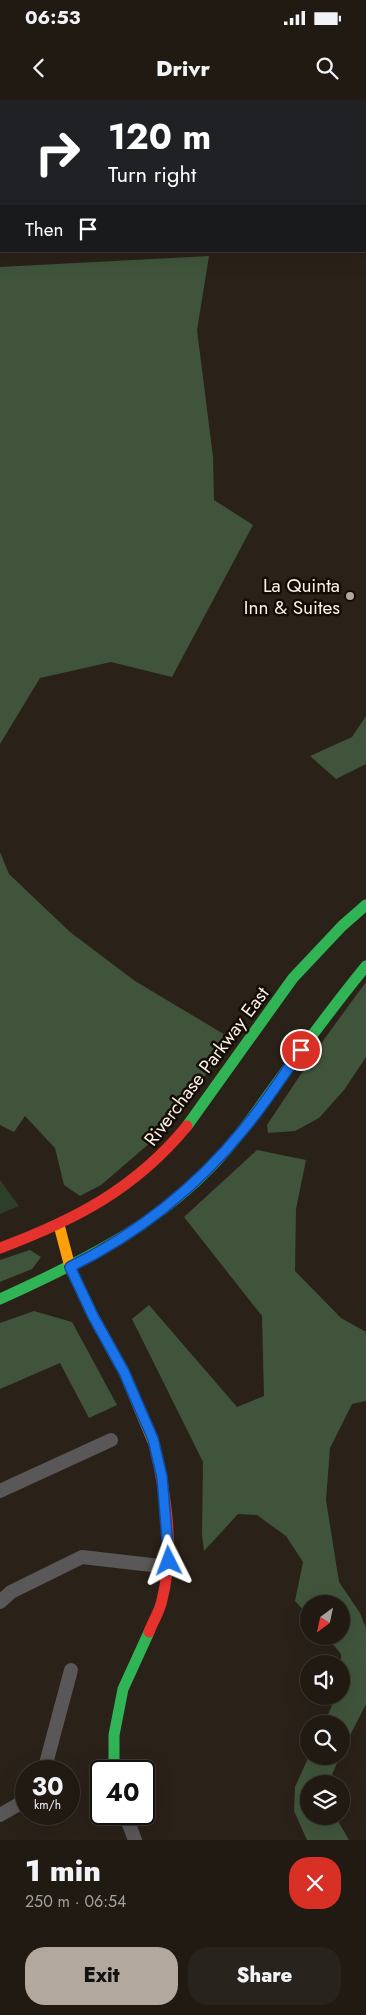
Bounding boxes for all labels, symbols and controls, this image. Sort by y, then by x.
text: 06:53 [25,4,80,31]
text: Drivr [156,52,210,84]
icon: back [25,54,53,82]
icon: search [313,54,341,82]
text: 120 m [108,112,211,162]
icon: right [25,120,90,185]
text: Turn right [108,158,196,190]
icon: arrive [74,215,102,243]
text: Then [25,216,64,243]
place label: La Quinta Inn & Suites [244,572,340,621]
marker: La Quinta Inn & Suites [344,590,356,602]
street label: Riverchase Parkway East [138,981,276,1151]
pin [280,1029,322,1071]
icon: arrive [287,1036,315,1064]
position arrow [142,1534,194,1586]
north arrow [300,1595,350,1645]
map controls [300,1595,350,1825]
button: sound [300,1655,350,1705]
button: search [300,1715,350,1765]
speed limit sign: 40 [90,1760,155,1825]
text: 30 [31,1768,64,1804]
button: layers [300,1775,350,1825]
text: km/h [34,1796,61,1814]
text: 1 min [25,1849,101,1892]
button: close [289,1857,341,1909]
text: 250 m · 06:54 [25,1890,126,1913]
button: Exit [25,1947,178,2005]
button: Share [188,1947,341,2005]

